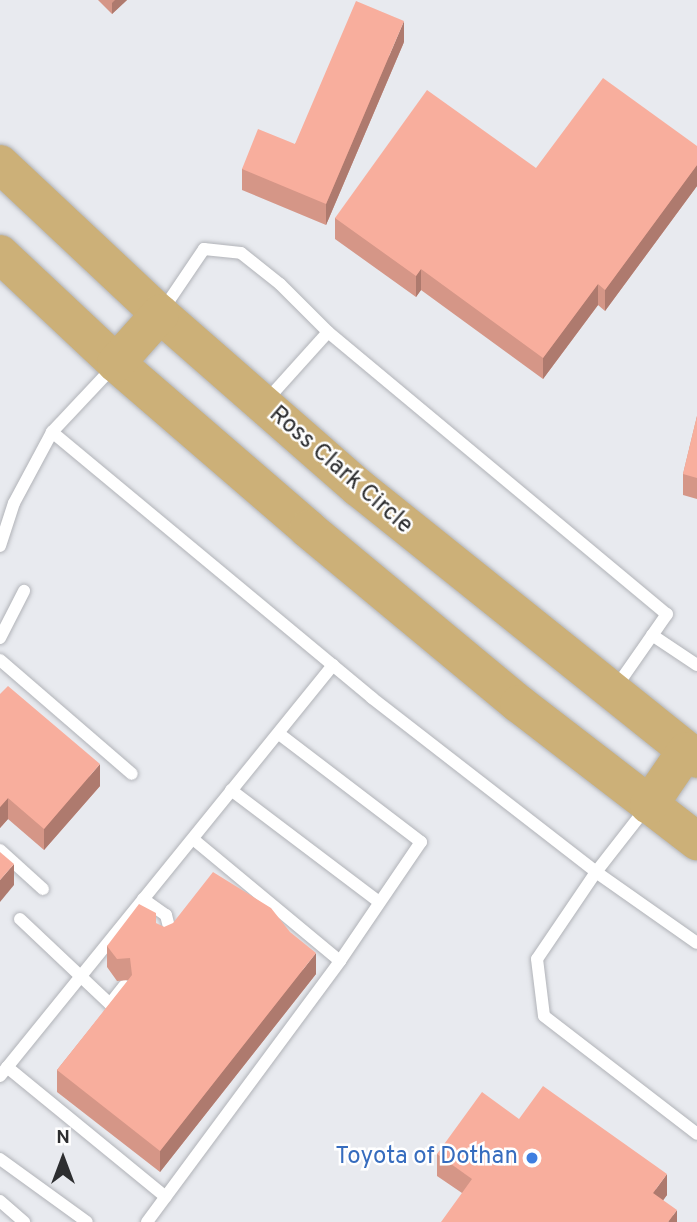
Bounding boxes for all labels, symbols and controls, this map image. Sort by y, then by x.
street label: Ross Clark Circle [262,401,418,541]
north arrow [28,1124,98,1194]
text: N [56,1126,70,1150]
place label: Toyota of Dothan [335,1144,518,1172]
marker: Toyota of Dothan [524,1150,540,1166]

